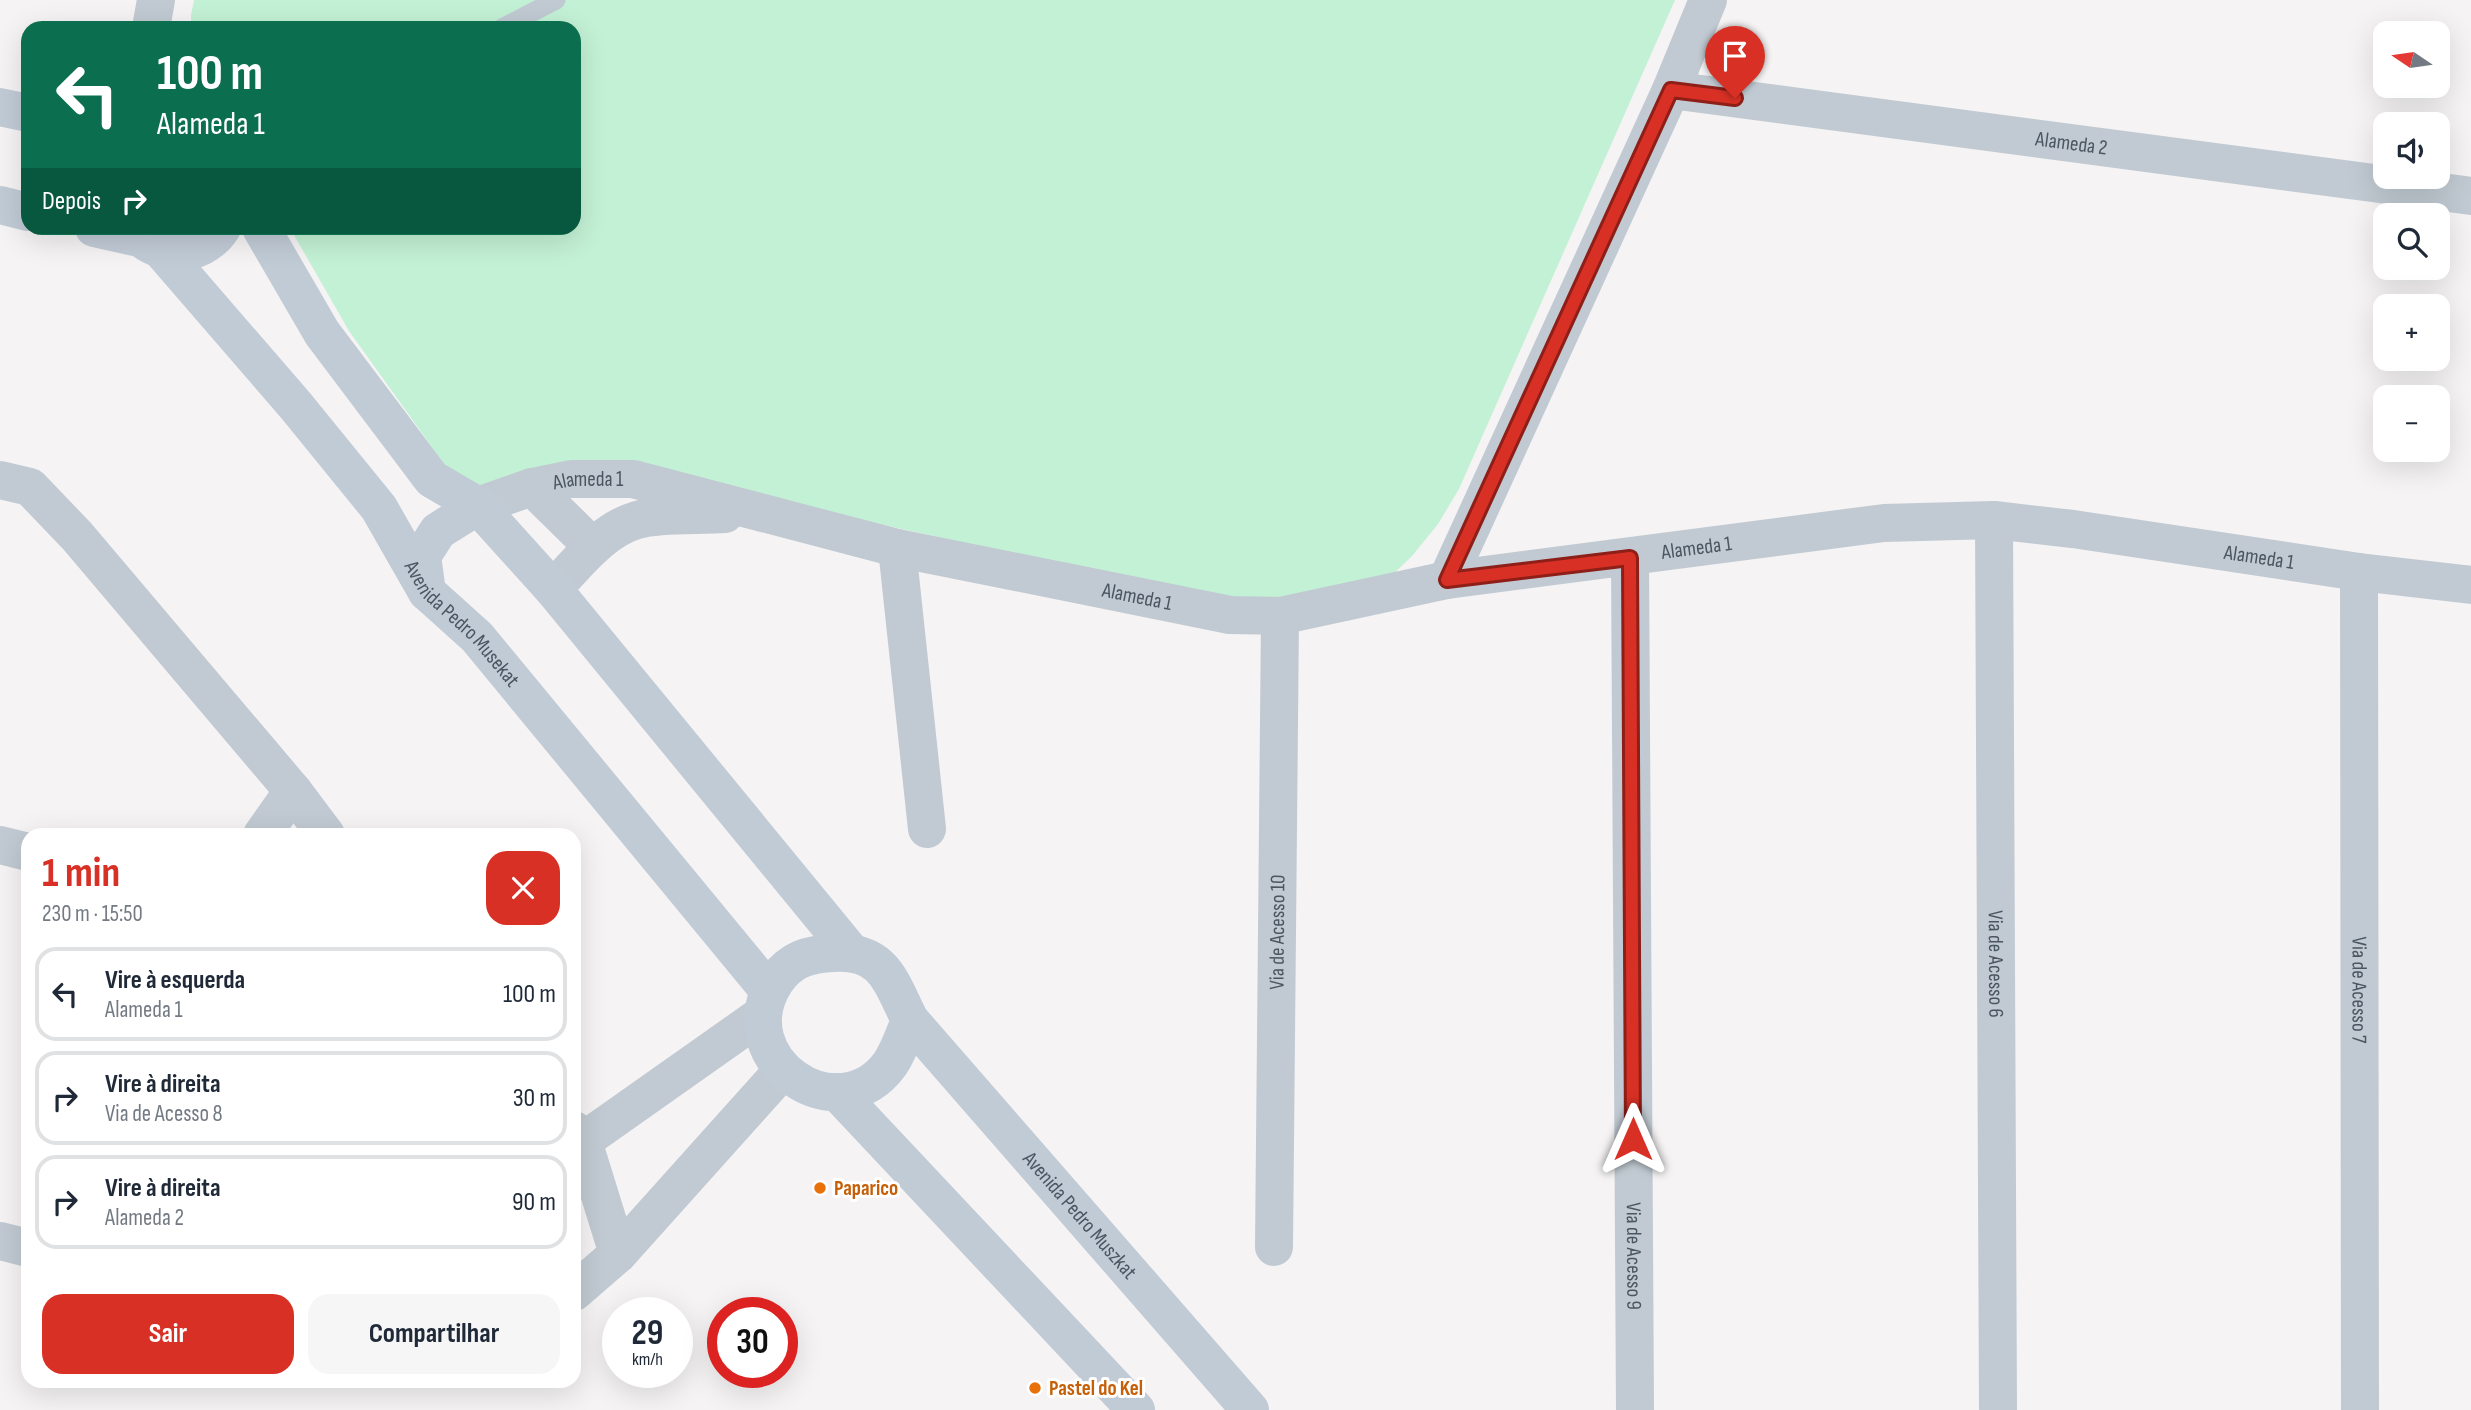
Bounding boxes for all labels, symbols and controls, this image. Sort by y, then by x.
north arrow [2373,21,2450,98]
map controls [2373,21,2450,462]
pin [1705,26,1765,98]
icon: arrive [1716,37,1754,75]
text: 100 m [157,45,263,104]
icon: left [42,49,133,140]
text: Alameda 1 [157,105,265,144]
button: sound [2373,112,2450,189]
street label: Alameda 2 [2033,126,2109,160]
icon: right [115,182,153,220]
text: Depois [42,186,101,217]
button: search [2373,203,2450,280]
button: + [2373,294,2450,371]
button: − [2373,385,2450,462]
street label: Alameda 1 [549,466,624,495]
street label: Alameda 1 [1659,530,1734,565]
street label: Alameda 1 [2221,539,2297,575]
street label: Avenida Pedro Musekat [399,555,525,692]
street label: Alameda 1 [1099,577,1175,616]
text: 1 min [42,848,120,899]
button: close [486,851,560,925]
street label: Via de Acesso 10 [1264,874,1290,990]
text: 230 m · 15:50 [42,900,143,928]
street label: Via de Acesso 6 [1983,910,2009,1018]
street label: Via de Acesso 7 [2347,937,2372,1044]
text: Vire à esquerda [105,965,245,996]
icon: left [46,975,84,1013]
text: 100 m [503,979,556,1010]
text: Alameda 1 [105,996,182,1024]
text: Vire à direita [105,1069,221,1100]
icon: right [46,1079,84,1117]
text: 30 m [513,1083,556,1114]
text: Via de Acesso 8 [105,1100,223,1128]
position arrow [1596,1102,1670,1176]
street label: Avenida Pedro Muszkat [1017,1146,1142,1284]
text: Vire à direita [105,1173,221,1204]
place label: Paparico [834,1176,898,1201]
marker: Paparico [812,1180,828,1196]
icon: right [46,1183,84,1221]
text: 90 m [512,1187,556,1218]
street label: Via de Acesso 9 [1621,1202,1647,1310]
text: Alameda 2 [105,1204,184,1232]
button: Sair [42,1294,294,1374]
button: Compartilhar [308,1294,560,1374]
speed limit sign: 30 [707,1297,798,1388]
text: 29 [632,1312,663,1355]
text: km/h [632,1349,663,1370]
place label: Pastel do Kel [1049,1376,1143,1401]
marker: Pastel do Kel [1027,1380,1043,1396]

